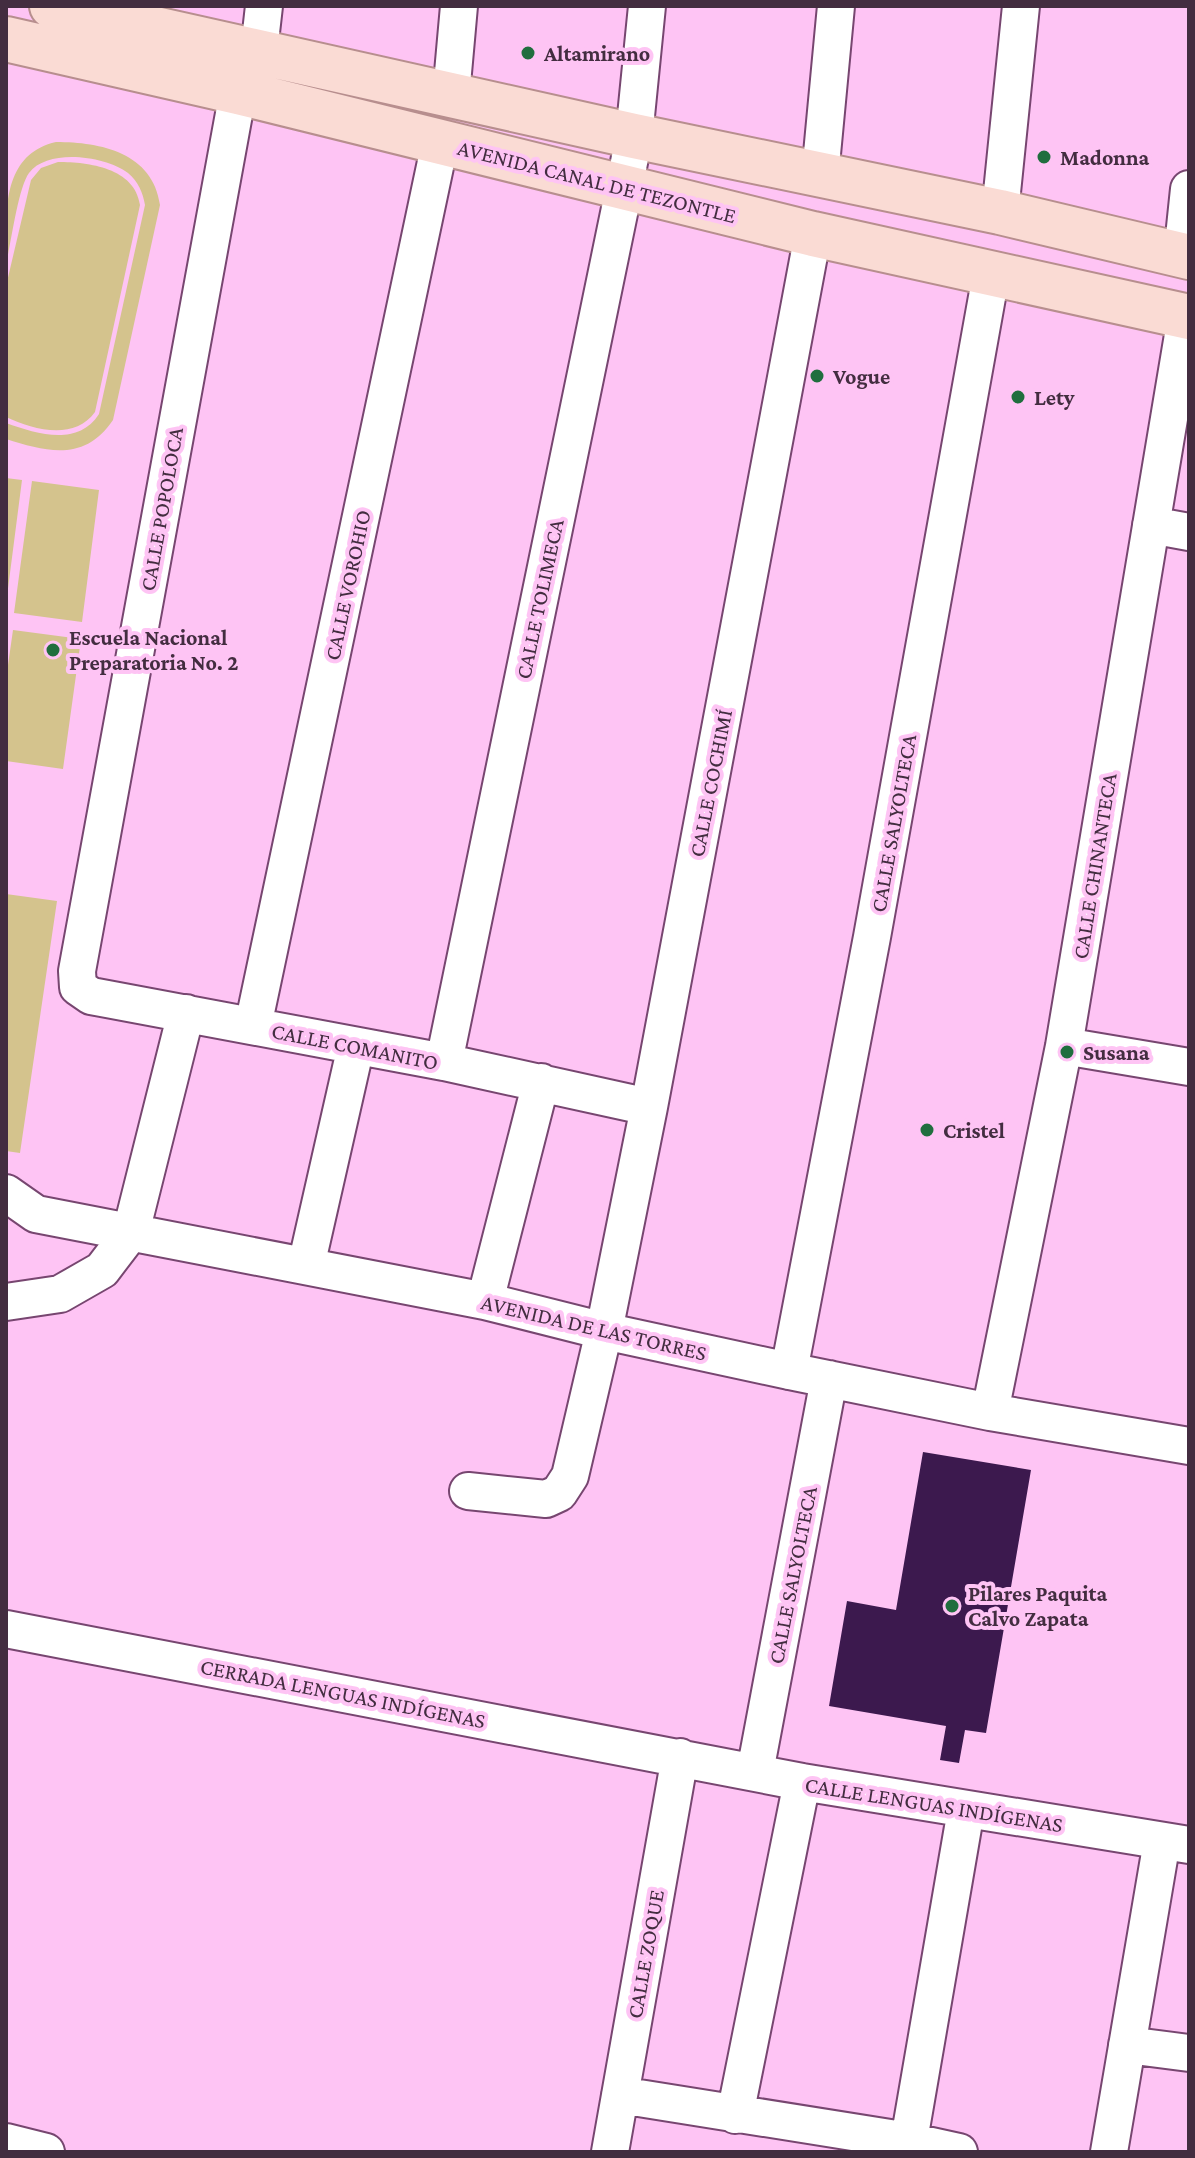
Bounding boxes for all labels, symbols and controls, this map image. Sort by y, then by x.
place label: Altamirano [543,41,650,66]
marker: Altamirano [519,44,537,62]
street label: AVENIDA CANAL DE TEZONTLE [455,135,739,228]
place label: Madonna [1060,145,1150,170]
marker: Madonna [1035,148,1053,166]
place label: Vogue [832,364,890,389]
marker: Vogue [808,367,826,385]
place label: Lety [1034,385,1075,410]
marker: Lety [1009,388,1027,406]
street label: CALLE POPOLOCA [135,425,188,593]
street label: CALLE VOROHIO [319,508,376,662]
street label: CALLE TOLIMECA [510,516,569,681]
place label: Escuela Nacional Preparatoria No. 2 [69,625,238,675]
marker: Escuela Nacional Preparatoria No. 2 [44,641,62,659]
street label: CALLE COCHIMÍ [684,707,737,859]
street label: CALLE SALYOLTECA [866,732,922,914]
street label: CALLE CHINANTECA [1067,771,1122,961]
street label: CALLE COMANITO [269,1018,440,1075]
place label: Susana [1083,1040,1150,1065]
marker: Susana [1058,1043,1076,1061]
place label: Cristel [943,1118,1005,1143]
marker: Cristel [918,1121,936,1139]
street label: AVENIDA DE LAS TORRES [479,1289,709,1366]
street label: CALLE SALYOLTECA [763,1484,822,1666]
place label: Pilares Paquita Calvo Zapata [968,1581,1107,1631]
marker: Pilares Paquita Calvo Zapata [943,1597,961,1615]
street label: CERRADA LENGUAS INDÍGENAS [198,1654,488,1733]
street label: CALLE LENGUAS INDÍGENAS [803,1772,1065,1837]
street label: CALLE ZOQUE [622,1888,669,2020]

